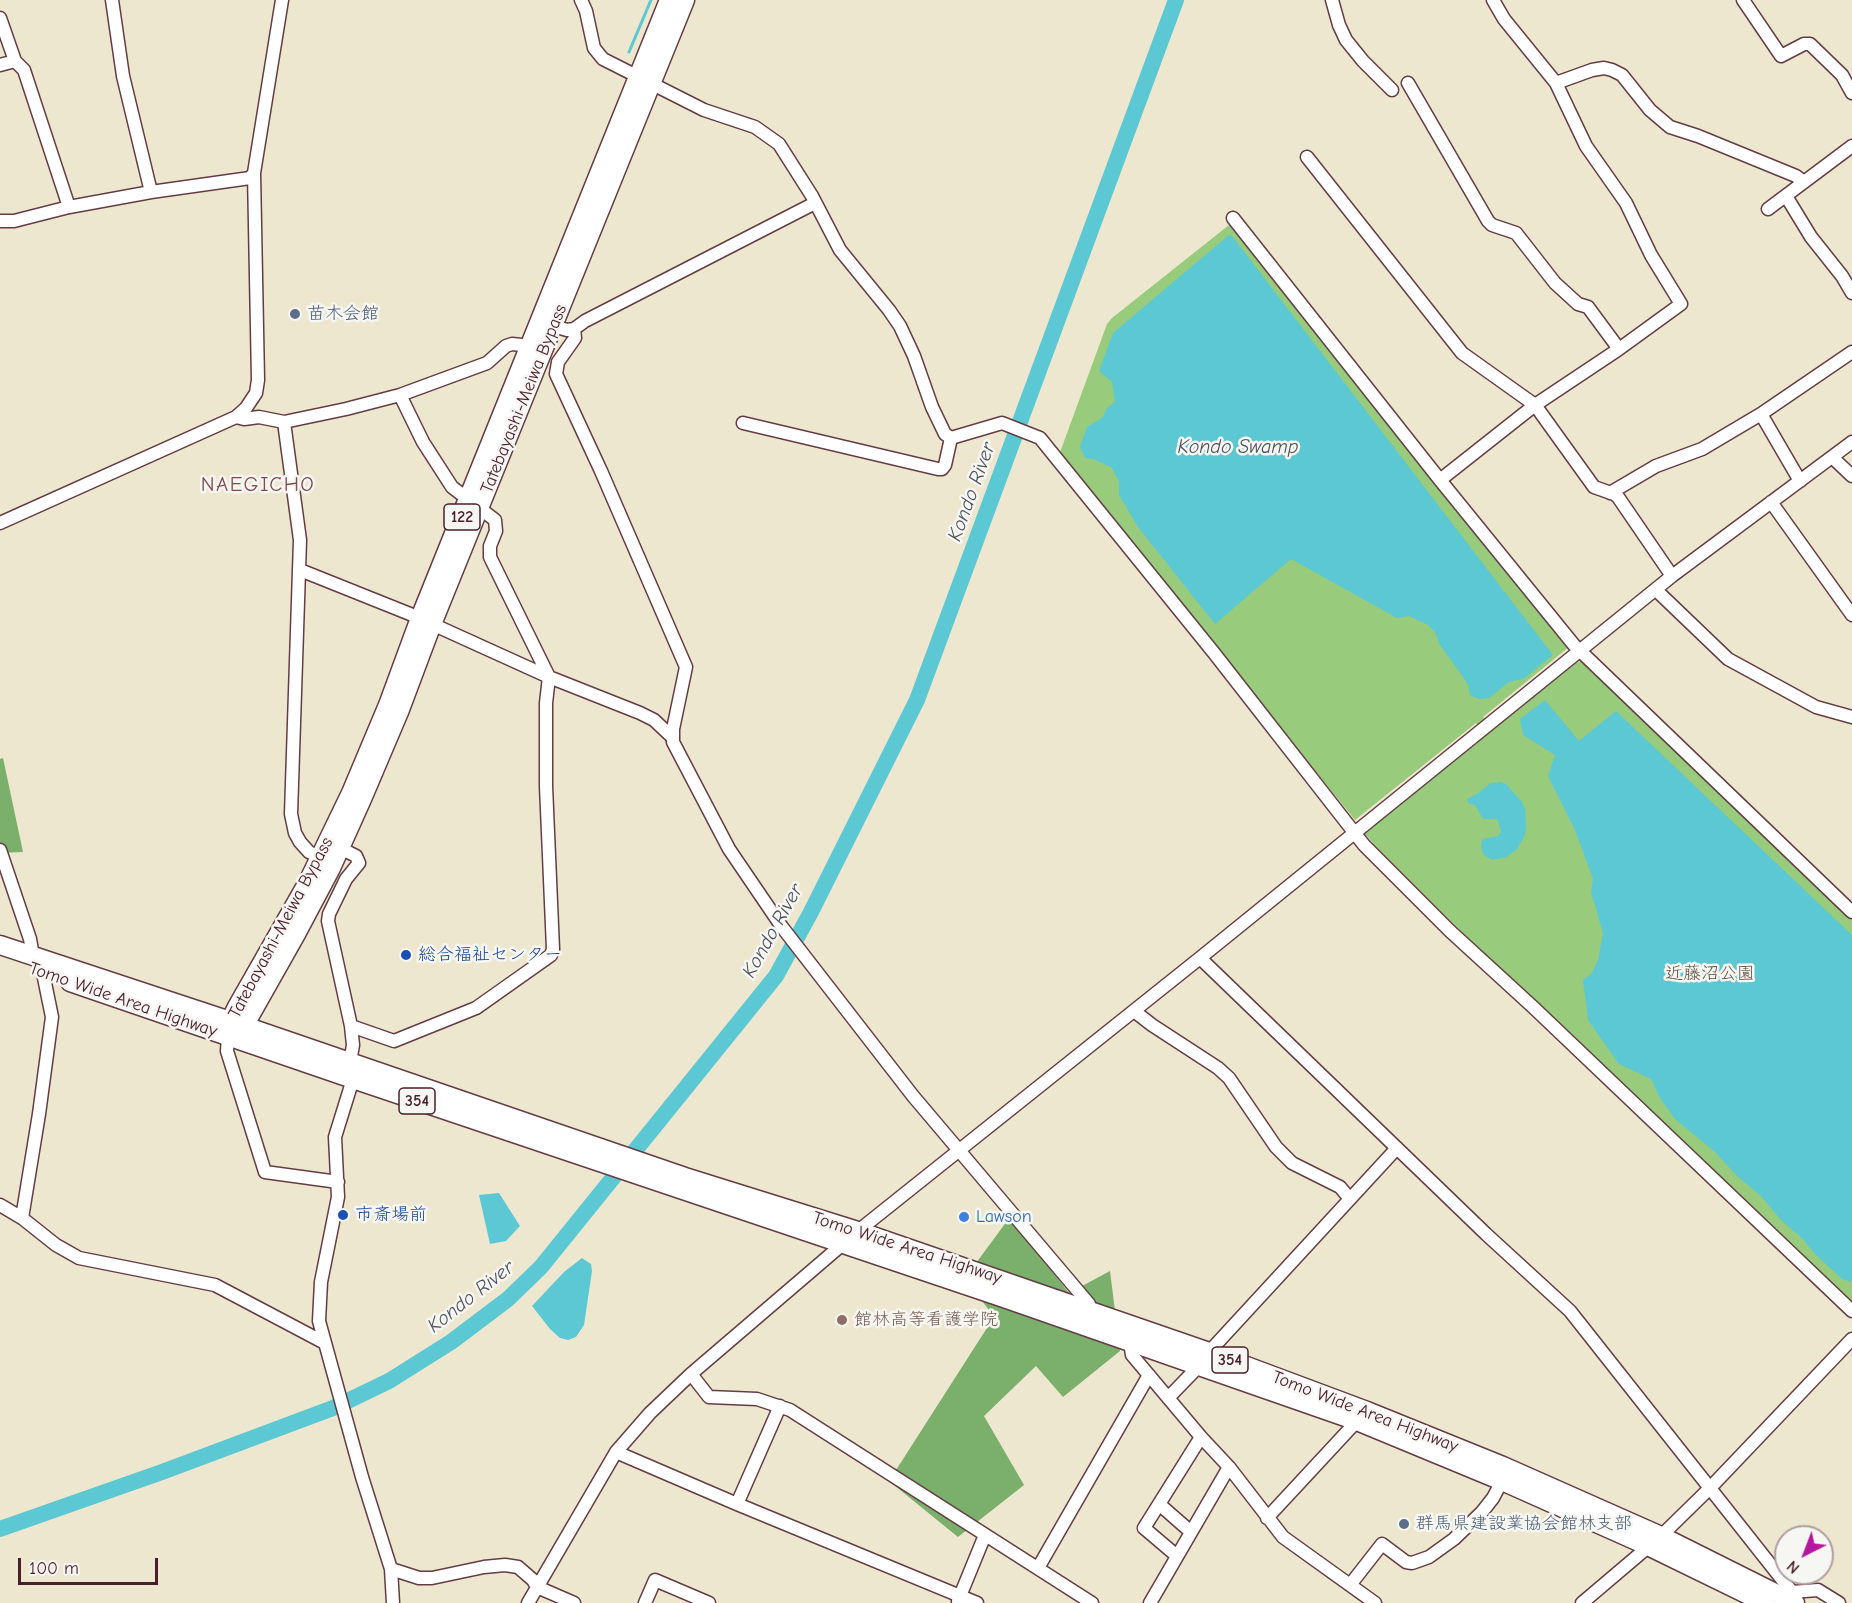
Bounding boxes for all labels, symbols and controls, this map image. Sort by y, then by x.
street label: Tatebayashi-Meiwa Bypass [476,301,572,497]
place label: 苗木会館 [307,303,379,325]
marker: 苗木会館 [288,307,302,321]
water label: Kondo Swamp [1177,435,1299,459]
water label: Kondo River [943,439,1001,545]
district label: NAEGICHO [201,472,315,498]
road number: 122 [444,504,480,530]
street label: Tatebayashi-Meiwa Bypass [224,834,338,1022]
water label: Kondo River [737,880,809,982]
place label: 総合福祉センター [418,944,562,966]
marker: 総合福祉センター [399,948,413,962]
street label: Tomo Wide Area Highway [26,958,220,1042]
park label: 近藤沼公園 [1665,963,1755,985]
road number: 354 [399,1088,435,1114]
place label: 市斎場前 [355,1204,427,1226]
place label: Lawson [976,1206,1032,1228]
street label: Tomo Wide Area Highway [810,1207,1004,1289]
marker: 市斎場前 [336,1208,350,1222]
marker: Lawson [957,1210,971,1224]
water label: Kondo River [423,1256,519,1338]
place label: 館林高等看護学院 [854,1309,998,1331]
marker: 館林高等看護学院 [835,1313,849,1327]
road number: 354 [1212,1347,1248,1373]
street label: Tomo Wide Area Highway [1269,1367,1461,1457]
place label: 群馬県建設業協会館林支部 [1416,1513,1632,1535]
marker: 群馬県建設業協会館林支部 [1397,1517,1411,1531]
north arrow [1774,1525,1834,1585]
scale bar [21,1546,160,1584]
text: N [1783,1557,1803,1577]
text: 100 m [29,1558,79,1579]

